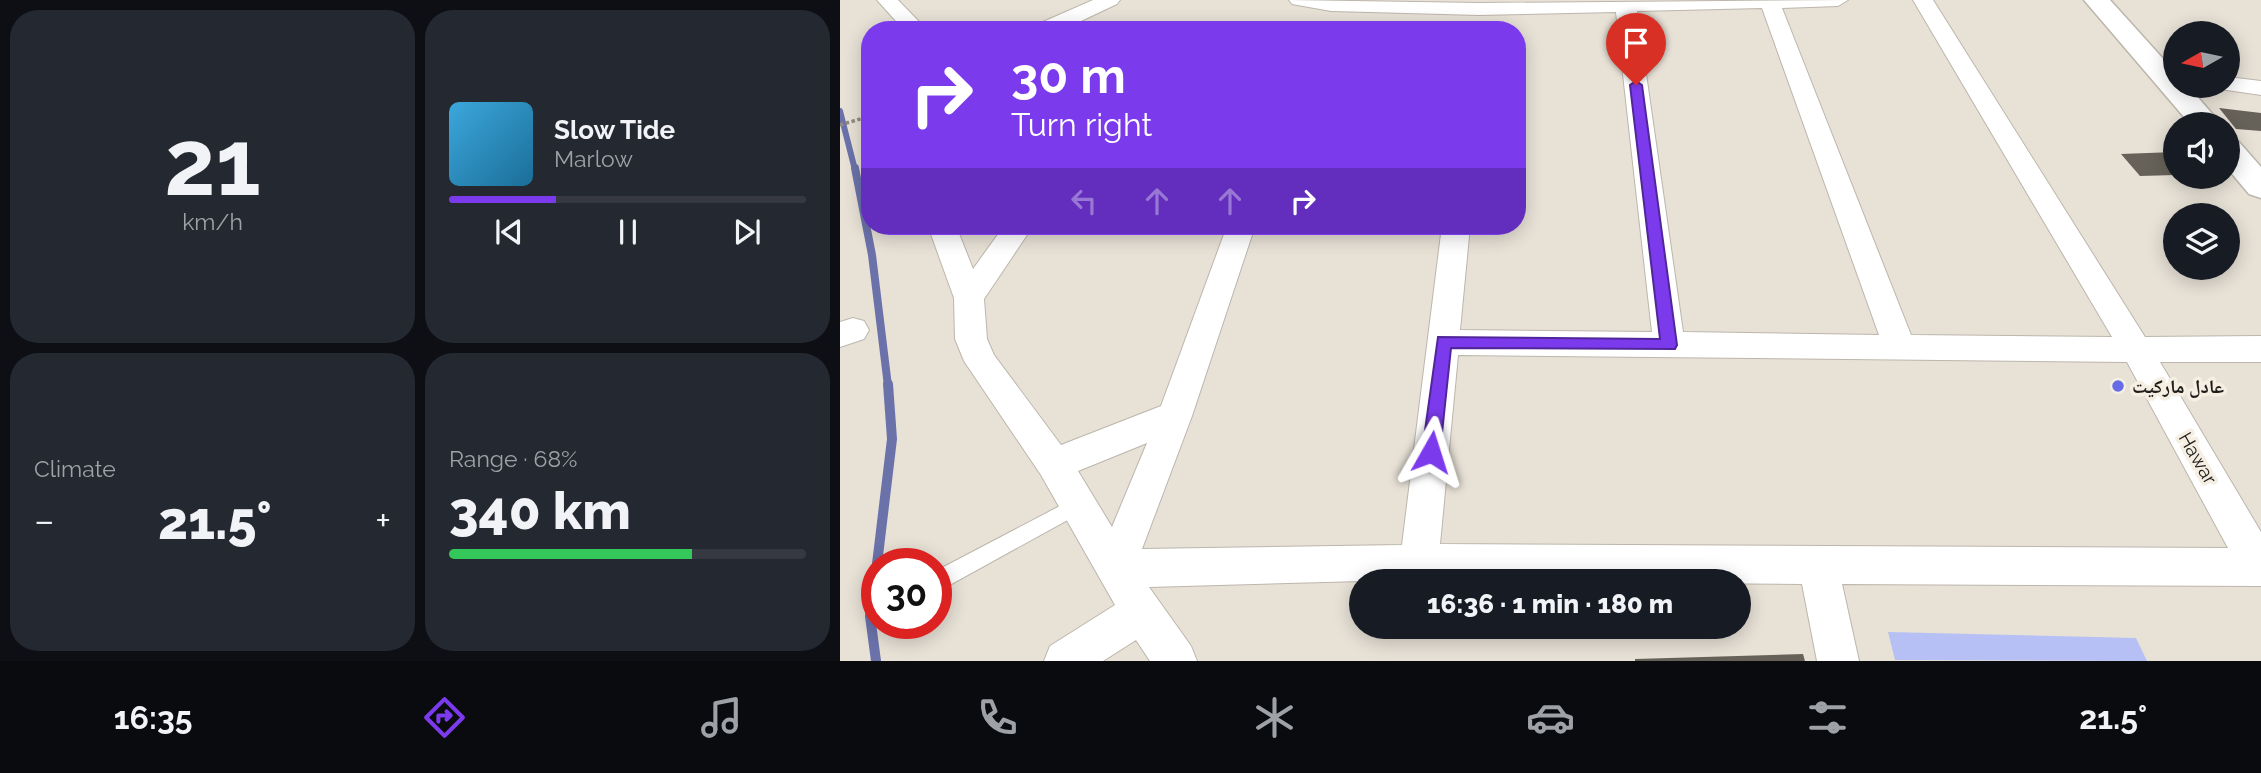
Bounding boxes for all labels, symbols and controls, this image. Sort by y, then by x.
pin [1606,13,1666,85]
north arrow [2163,21,2240,98]
map controls [2163,21,2240,280]
icon: arrive [1617,24,1655,62]
text: 30 m [1011,47,1126,104]
icon: right [896,49,987,140]
text: Turn right [1011,106,1152,143]
text: 21 [164,109,261,216]
button: sound [2163,112,2240,189]
text: Slow Tide [554,115,675,145]
text: Marlow [554,145,633,172]
icon: left [1065,182,1103,220]
icon: ahead [1138,182,1176,220]
icon: ahead [1211,182,1249,220]
icon: right [1284,182,1322,220]
button: layers [2163,203,2240,280]
text: km/h [182,208,243,235]
icon: previous [490,213,528,251]
icon: pause [609,213,647,251]
icon: next [728,213,766,251]
place label: عادل ماركيت [2132,375,2224,398]
marker: عادل ماركيت [2110,378,2126,394]
position arrow [1394,415,1468,489]
street label: Hawar [2174,428,2222,488]
text: Range · 68% [449,445,578,472]
text: Climate [34,455,116,482]
text: 340 km [449,480,631,541]
text: 21.5° [158,490,272,551]
text: − [34,498,54,543]
text: + [375,498,391,543]
speed limit sign: 30 [861,548,952,639]
text: 16:36 · 1 min · 180 m [1427,589,1673,619]
icon: directions [420,693,469,742]
icon: music [697,693,746,742]
icon: phone [973,693,1022,742]
icon: climate [1250,693,1299,742]
icon: car [1526,693,1575,742]
icon: filters [1803,693,1852,742]
text: 16:35 [114,699,193,736]
text: 21.5° [2079,699,2147,736]

